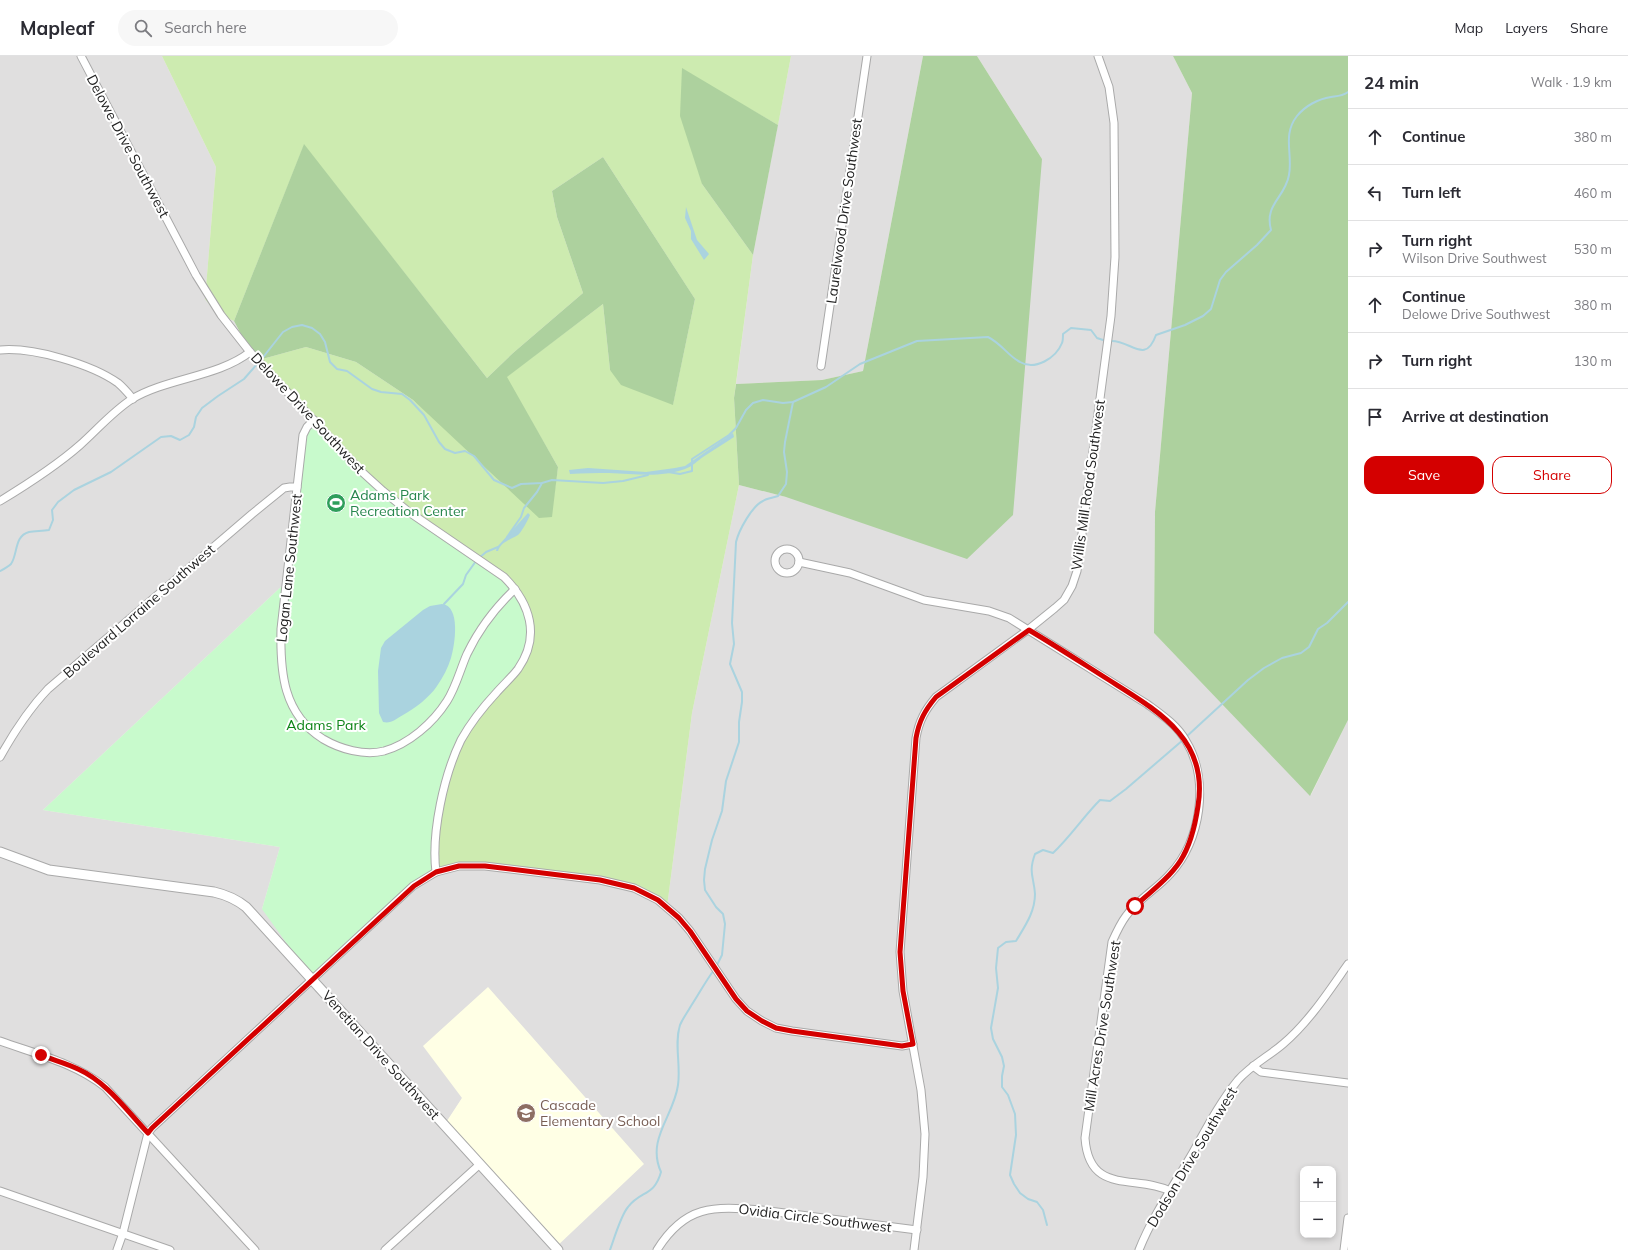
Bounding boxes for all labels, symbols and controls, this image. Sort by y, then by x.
search box [118,10,398,46]
text: Mapleaf [20,16,94,40]
icon: search [132,17,154,39]
text: Search here [164,18,247,37]
text: Map [1454,19,1483,37]
text: Layers [1505,19,1548,37]
text: Share [1570,19,1608,37]
street label: Delowe Drive Southwest [83,71,173,221]
text: 24 min [1364,72,1419,93]
text: Walk · 1.9 km [1531,74,1612,90]
street label: Laurelwood Drive Southwest [822,117,866,305]
icon: ahead [1364,126,1386,148]
text: Continue [1402,127,1465,146]
text: 380 m [1574,129,1612,145]
icon: left [1364,182,1386,204]
text: Turn left [1402,183,1461,202]
text: 460 m [1574,185,1612,201]
text: Turn right [1402,231,1472,250]
icon: right [1364,238,1386,260]
text: 530 m [1574,241,1612,257]
text: Wilson Drive Southwest [1402,250,1547,266]
text: Continue [1402,287,1465,306]
icon: ahead [1364,294,1386,316]
text: 380 m [1574,297,1612,313]
text: Delowe Drive Southwest [1402,306,1550,322]
street label: Delowe Drive Southwest [247,349,369,477]
icon: right [1364,350,1386,372]
text: Turn right [1402,351,1472,370]
text: 130 m [1574,353,1612,369]
street label: Willis Mill Road Southwest [1067,398,1109,572]
icon: arrive [1364,406,1386,428]
text: Arrive at destination [1402,407,1549,426]
button: Save [1364,456,1484,494]
button: Share [1492,456,1612,494]
place label: Adams Park Recreation Center [350,486,467,520]
sports icon: Adams Park Recreation Center [325,492,347,514]
street label: Logan Lane Southwest [272,493,306,643]
street label: Boulevard Lorraine Southwest [59,540,219,682]
park label: Adams Park [286,716,366,734]
route start [1126,897,1144,915]
street label: Mill Acres Drive Southwest [1080,939,1124,1113]
street label: Venetian Drive Southwest [318,987,444,1123]
route end [32,1046,50,1064]
street label: Dodson Drive Southwest [1143,1084,1241,1230]
place label: Cascade Elementary School [540,1096,660,1130]
school or university icon: Cascade Elementary School [515,1102,537,1124]
map controls [1300,1166,1336,1238]
button: + [1300,1166,1336,1202]
street label: Ovidia Circle Southwest [737,1200,893,1236]
button: − [1300,1202,1336,1238]

